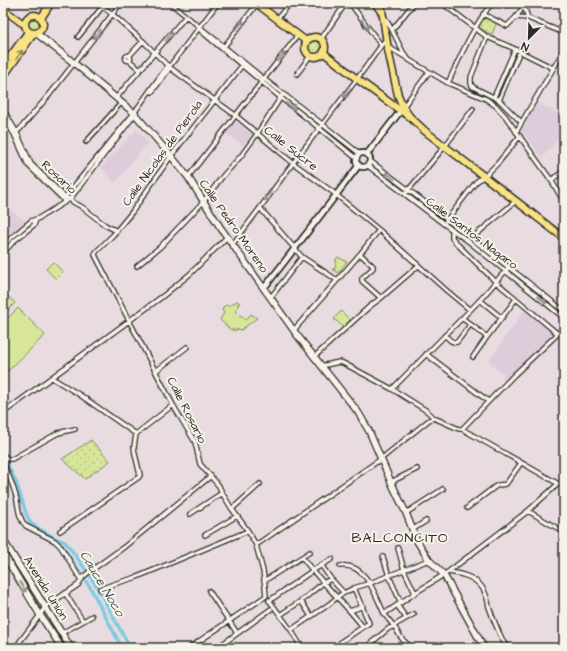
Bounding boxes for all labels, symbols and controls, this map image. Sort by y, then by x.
one-way arrow [361,18,370,29]
north arrow [509,18,549,58]
one-way arrow [236,20,245,31]
one-way arrow [92,28,101,39]
one-way arrow [164,31,173,42]
text: N [519,38,531,55]
one-way arrow [15,50,23,61]
one-way arrow [276,52,285,63]
one-way arrow [342,87,351,98]
street label: Calle Nicolas de Pierola [118,97,207,210]
one-way arrow [286,102,297,111]
street label: Calle Sucre [260,122,322,175]
street label: Rosario [37,157,80,198]
one-way arrow [384,171,395,180]
street label: Calle Pedro Moreno [195,176,272,277]
one-way arrow [264,191,273,202]
street label: Calle Santos Nagaro [422,193,521,275]
one-way arrow [537,296,548,304]
street label: Calle Rosario [163,374,211,447]
district label: BALCONCITO [352,528,448,548]
water label: Cauce Noco [75,547,130,621]
street label: Avenida Unión [19,553,72,624]
one-way arrow [20,581,28,593]

